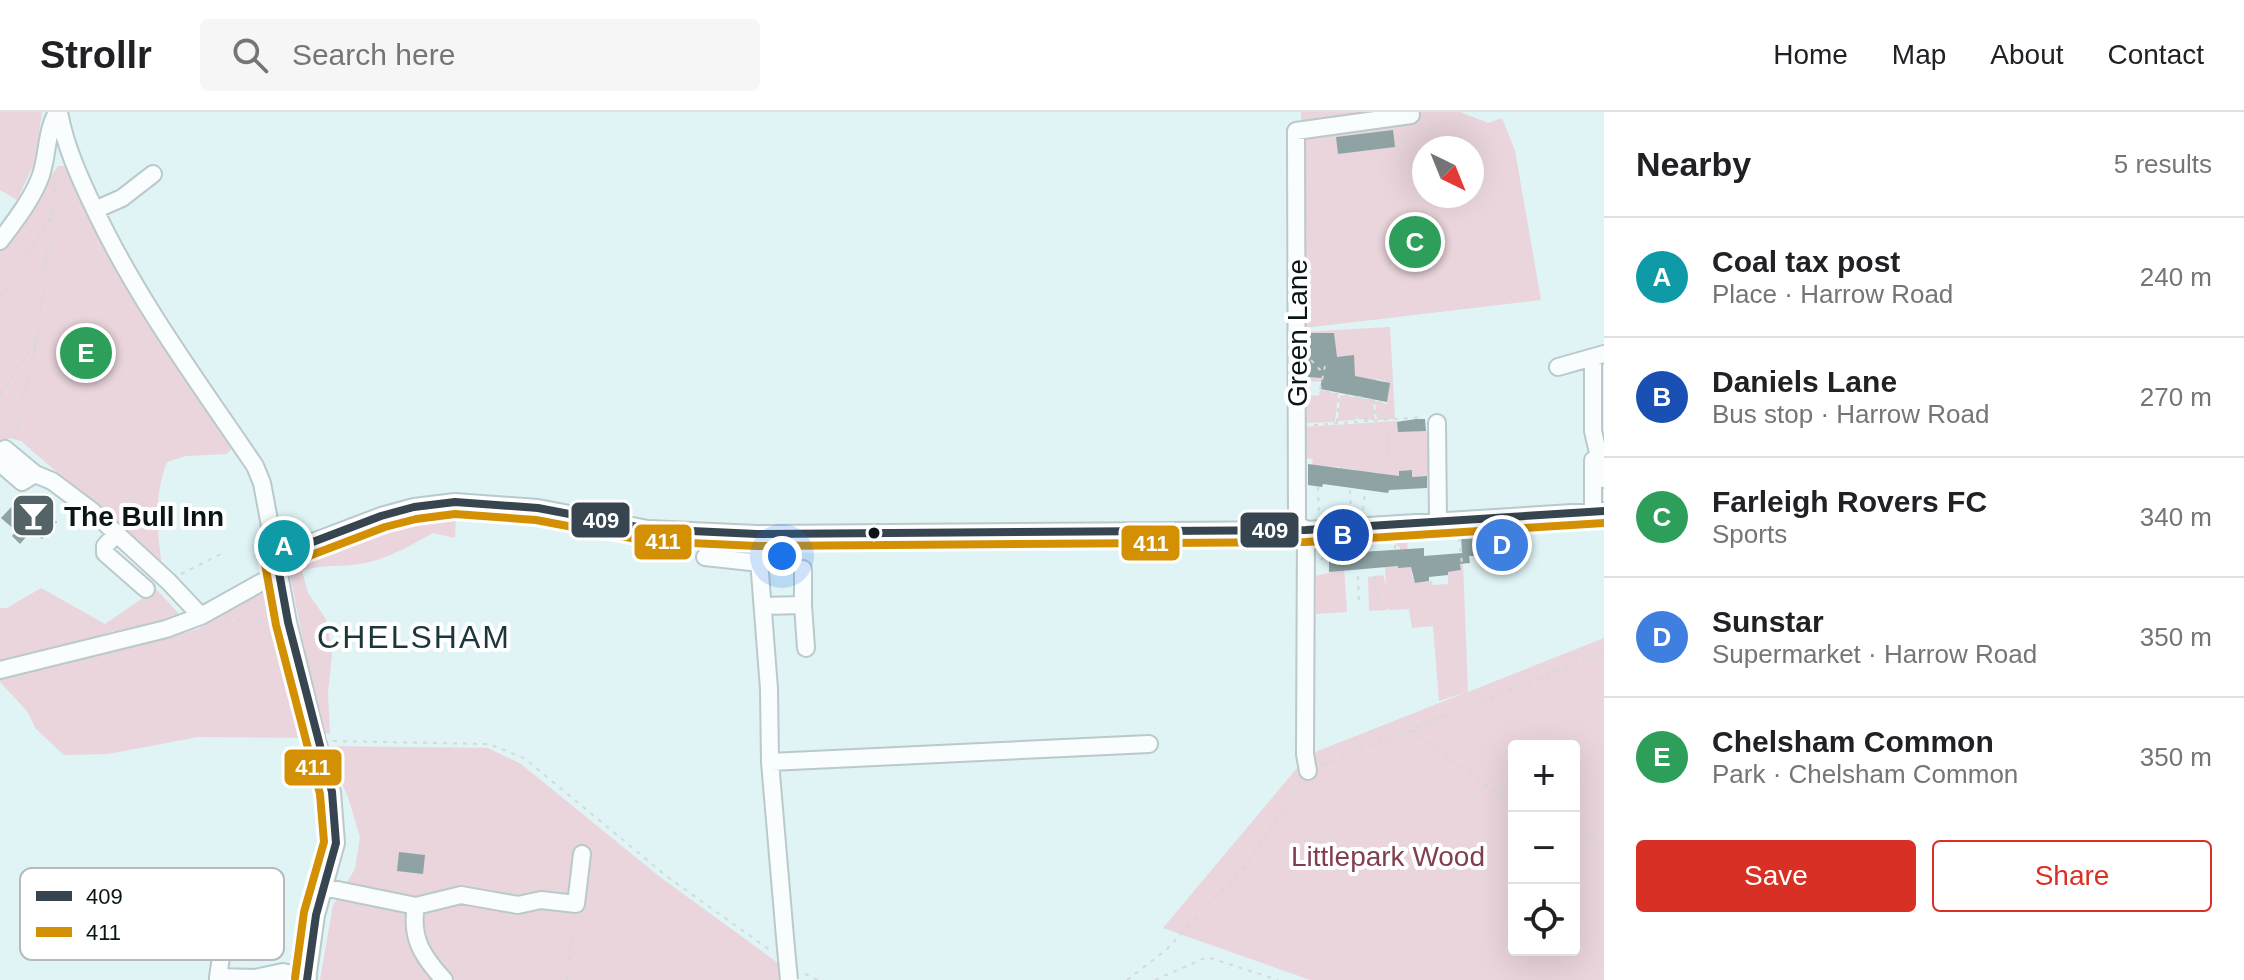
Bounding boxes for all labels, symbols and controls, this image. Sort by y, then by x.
search box [200,19,760,91]
icon: search [228,33,272,77]
text: Strollr [40,34,152,76]
text: Search here [292,38,455,71]
text: Home [1773,39,1848,70]
text: Map [1892,39,1946,70]
text: About [1990,39,2064,70]
text: Contact [2108,39,2204,70]
north arrow [1412,136,1484,208]
text: Nearby [1636,145,1751,183]
text: 5 results [2114,149,2212,179]
pin: C [1389,212,1441,272]
text: Coal tax post [1712,245,1900,278]
street label: Green Lane [1282,259,1313,407]
text: A [1653,262,1671,292]
text: 240 m [2140,262,2212,292]
text: Place · Harrow Road [1712,279,1953,309]
pin: E [60,323,112,383]
text: Daniels Lane [1712,365,1897,398]
text: B [1653,382,1671,412]
text: 270 m [2140,382,2212,412]
text: Bus stop · Harrow Road [1712,399,1989,429]
text: Farleigh Rovers FC [1712,485,1987,518]
bar icon: The Bull Inn [9,492,57,540]
place label: The Bull Inn [64,501,224,532]
line badge: 409 [570,501,631,539]
text: C [1653,502,1671,532]
text: 340 m [2140,502,2212,532]
pin: B [1317,505,1369,565]
text: 409 [583,508,619,533]
line badge: 409 [1239,511,1300,549]
pin: D [1476,515,1528,575]
pin: A [258,516,310,576]
text: 409 [1252,518,1288,543]
text: Sports [1712,519,1787,549]
line badge: 411 [633,523,693,561]
line badge: 411 [1120,524,1181,562]
unlabelled marker [866,525,882,541]
text: 411 [645,529,681,554]
text: 411 [1133,531,1169,556]
your location [762,536,802,576]
text: Sunstar [1712,605,1824,638]
district label: CHELSHAM [317,619,511,655]
text: D [1653,622,1671,652]
text: 350 m [2140,622,2212,652]
text: Supermarket · Harrow Road [1712,639,2037,669]
text: Chelsham Common [1712,725,1994,758]
map controls [1508,740,1580,956]
button: + [1508,740,1580,812]
text: E [1653,742,1671,772]
text: 350 m [2140,742,2212,772]
line badge: 411 [283,748,343,787]
text: 411 [295,755,331,780]
text: Park · Chelsham Common [1712,759,2018,789]
button: − [1508,812,1580,884]
button: Save [1636,840,1916,912]
button: Share [1932,840,2212,912]
park label: Littlepark Wood [1291,841,1485,872]
legend [20,868,284,960]
text: 409 [86,884,123,909]
button: locate [1508,884,1580,956]
text: 411 [86,920,121,945]

